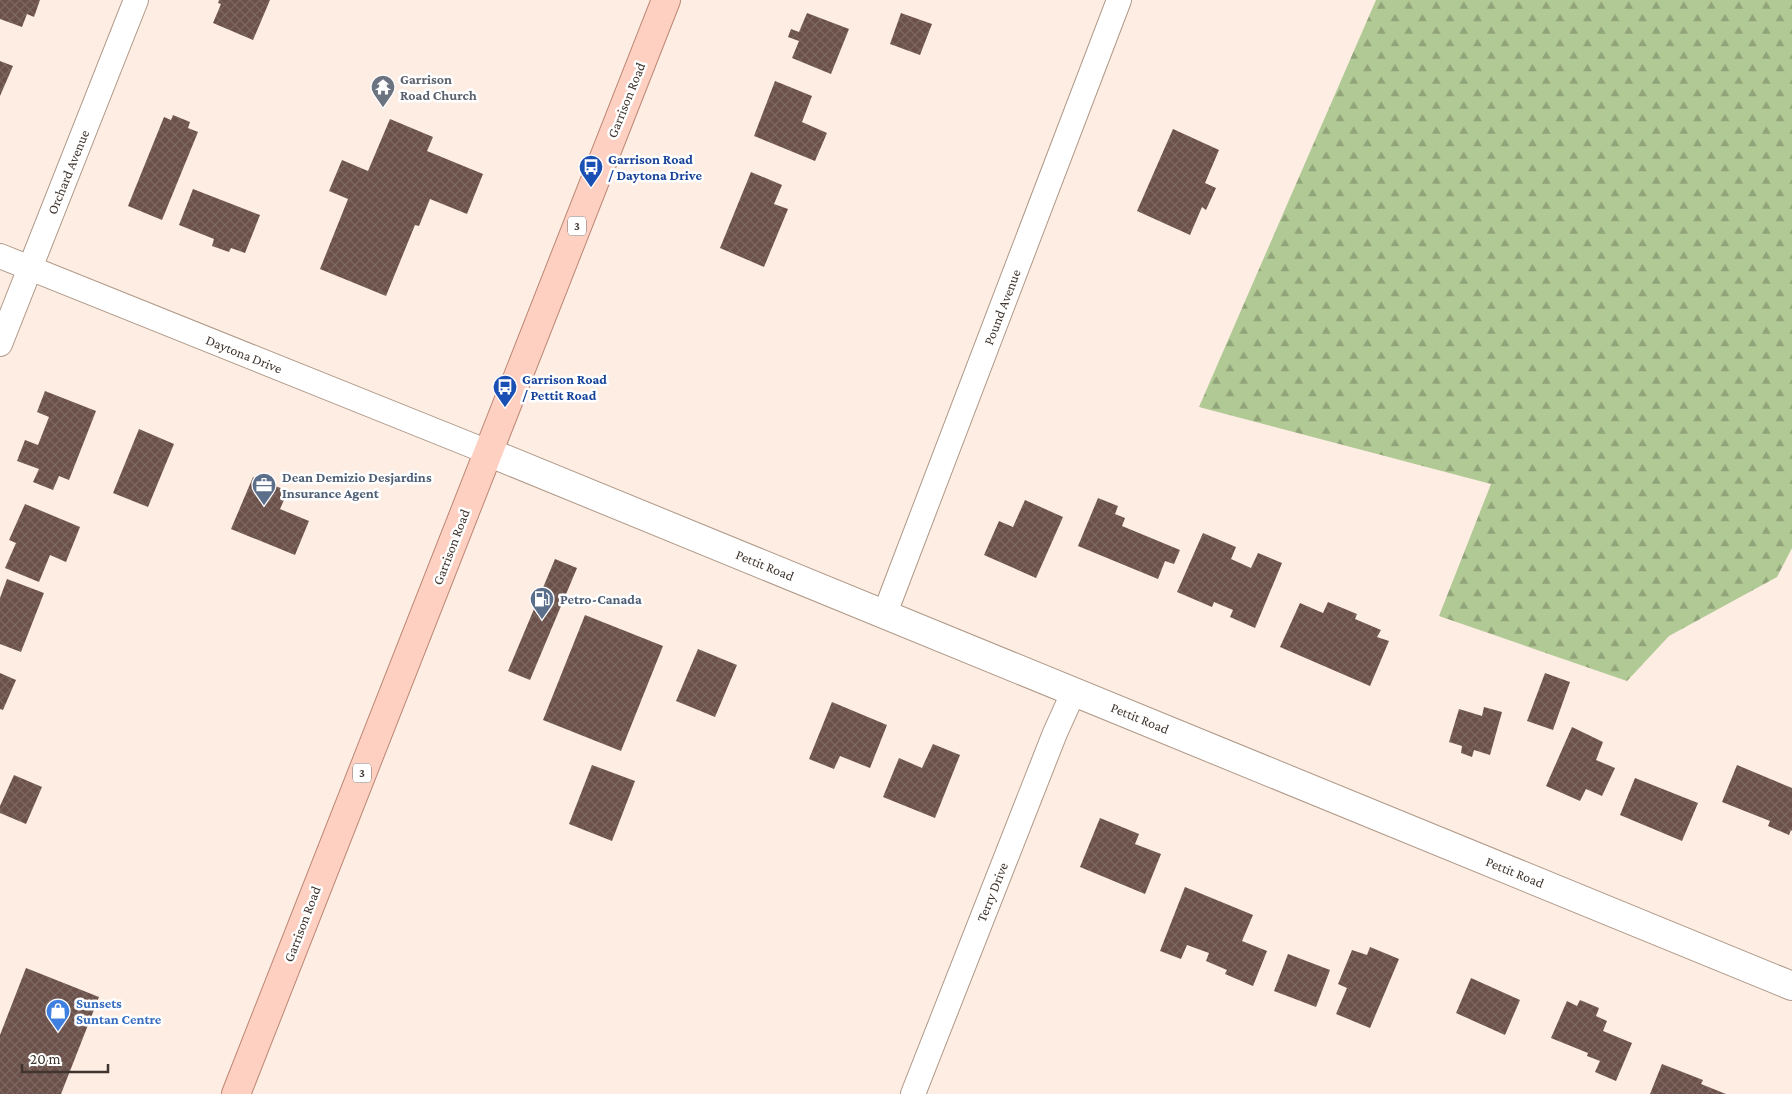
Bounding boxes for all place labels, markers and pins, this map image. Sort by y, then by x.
place label: Garrison Road Church [400,71,477,103]
temple icon: Garrison Road Church [370,74,396,108]
place label: Garrison Road / Daytona Drive [608,151,702,183]
bus stop icon: Garrison Road / Daytona Drive [578,154,604,188]
place label: Garrison Road / Pettit Road [522,371,607,403]
bus stop icon: Garrison Road / Pettit Road [492,374,518,408]
place label: Dean Demizio Desjardins Insurance Agent [282,469,432,501]
office icon: Dean Demizio Desjardins Insurance Agent [251,472,277,506]
fuel station icon: Petro-Canada [529,586,555,620]
place label: Petro-Canada [560,591,642,607]
place label: Sunsets Suntan Centre [76,995,162,1027]
shop icon: Sunsets Suntan Centre [45,998,71,1032]

